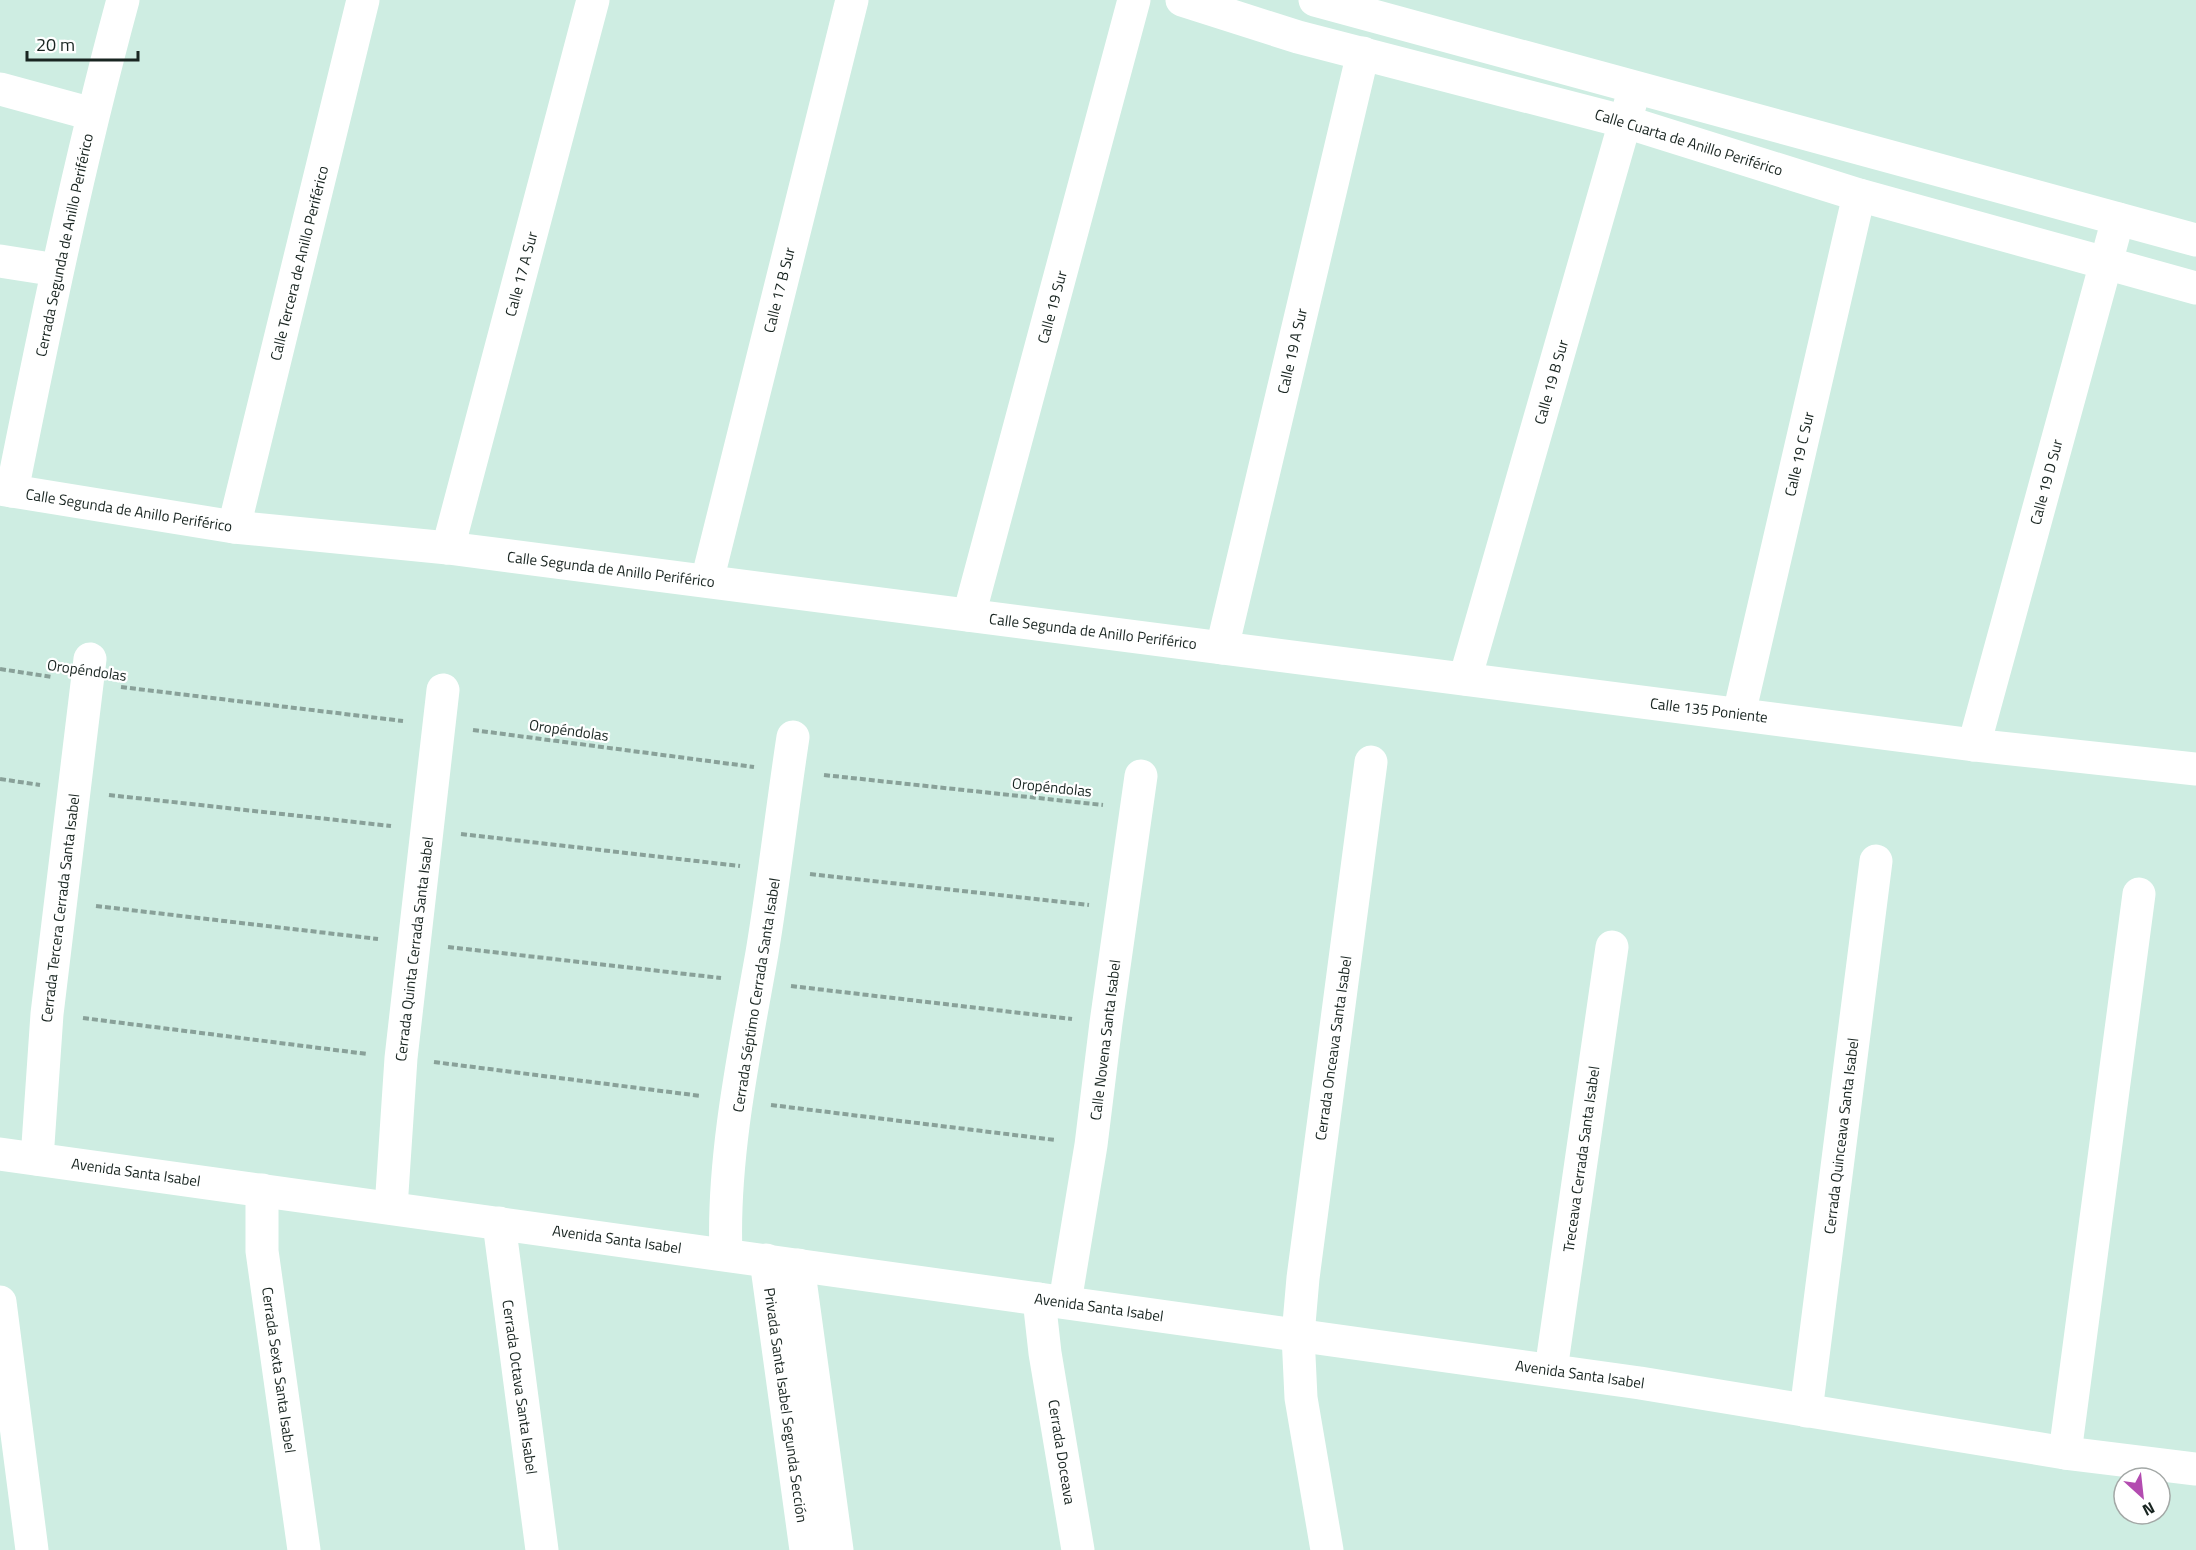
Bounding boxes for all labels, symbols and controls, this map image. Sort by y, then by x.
scale bar [27,24,138,62]
text: 20 m [36,31,75,58]
street label: Calle Cuarta de Anillo Periférico [1592,102,1786,182]
street label: Cerrada Segunda de Anillo Periférico [29,131,99,359]
street label: Calle Tercera de Anillo Periférico [264,163,334,363]
street label: Calle 17 A Sur [499,229,543,319]
street label: Calle 17 B Sur [757,245,801,335]
street label: Calle 19 Sur [1031,268,1073,346]
street label: Calle 19 A Sur [1271,306,1313,396]
street label: Calle 19 B Sur [1528,337,1574,427]
street label: Calle 19 C Sur [1778,409,1820,499]
street label: Calle 19 D Sur [2024,437,2068,527]
street label: Calle Segunda de Anillo Periférico [24,482,234,538]
street label: Calle Segunda de Anillo Periférico [506,545,716,593]
street label: Calle Segunda de Anillo Periférico [988,607,1198,655]
street label: Oropéndolas [46,653,128,687]
street label: Calle 135 Poniente [1649,691,1769,729]
street label: Oropéndolas [528,713,610,747]
street label: Oropéndolas [1011,771,1093,803]
street label: Cerrada Tercera Cerrada Santa Isabel [35,792,85,1024]
street label: Cerrada Quinta Cerrada Santa Isabel [389,835,439,1063]
street label: Cerrada Séptimo Cerrada Santa Isabel [726,876,786,1114]
street label: Cerrada Onceava Santa Isabel [1309,954,1357,1142]
street label: Calle Novena Santa Isabel [1084,958,1126,1122]
street label: Cerrada Quinceava Santa Isabel [1818,1036,1864,1236]
street label: Treceava Cerrada Santa Isabel [1557,1064,1605,1254]
street label: Avenida Santa Isabel [70,1152,202,1192]
street label: Avenida Santa Isabel [551,1219,683,1259]
street label: Cerrada Sexta Santa Isabel [256,1285,302,1455]
street label: Privada Santa Isabel Segunda Sección [758,1286,814,1524]
street label: Avenida Santa Isabel [1033,1287,1165,1327]
street label: Cerrada Octava Santa Isabel [496,1298,544,1476]
street label: Avenida Santa Isabel [1514,1354,1646,1394]
street label: Cerrada Doceava [1042,1398,1082,1507]
north arrow [2112,1466,2172,1526]
text: N [2138,1496,2159,1523]

